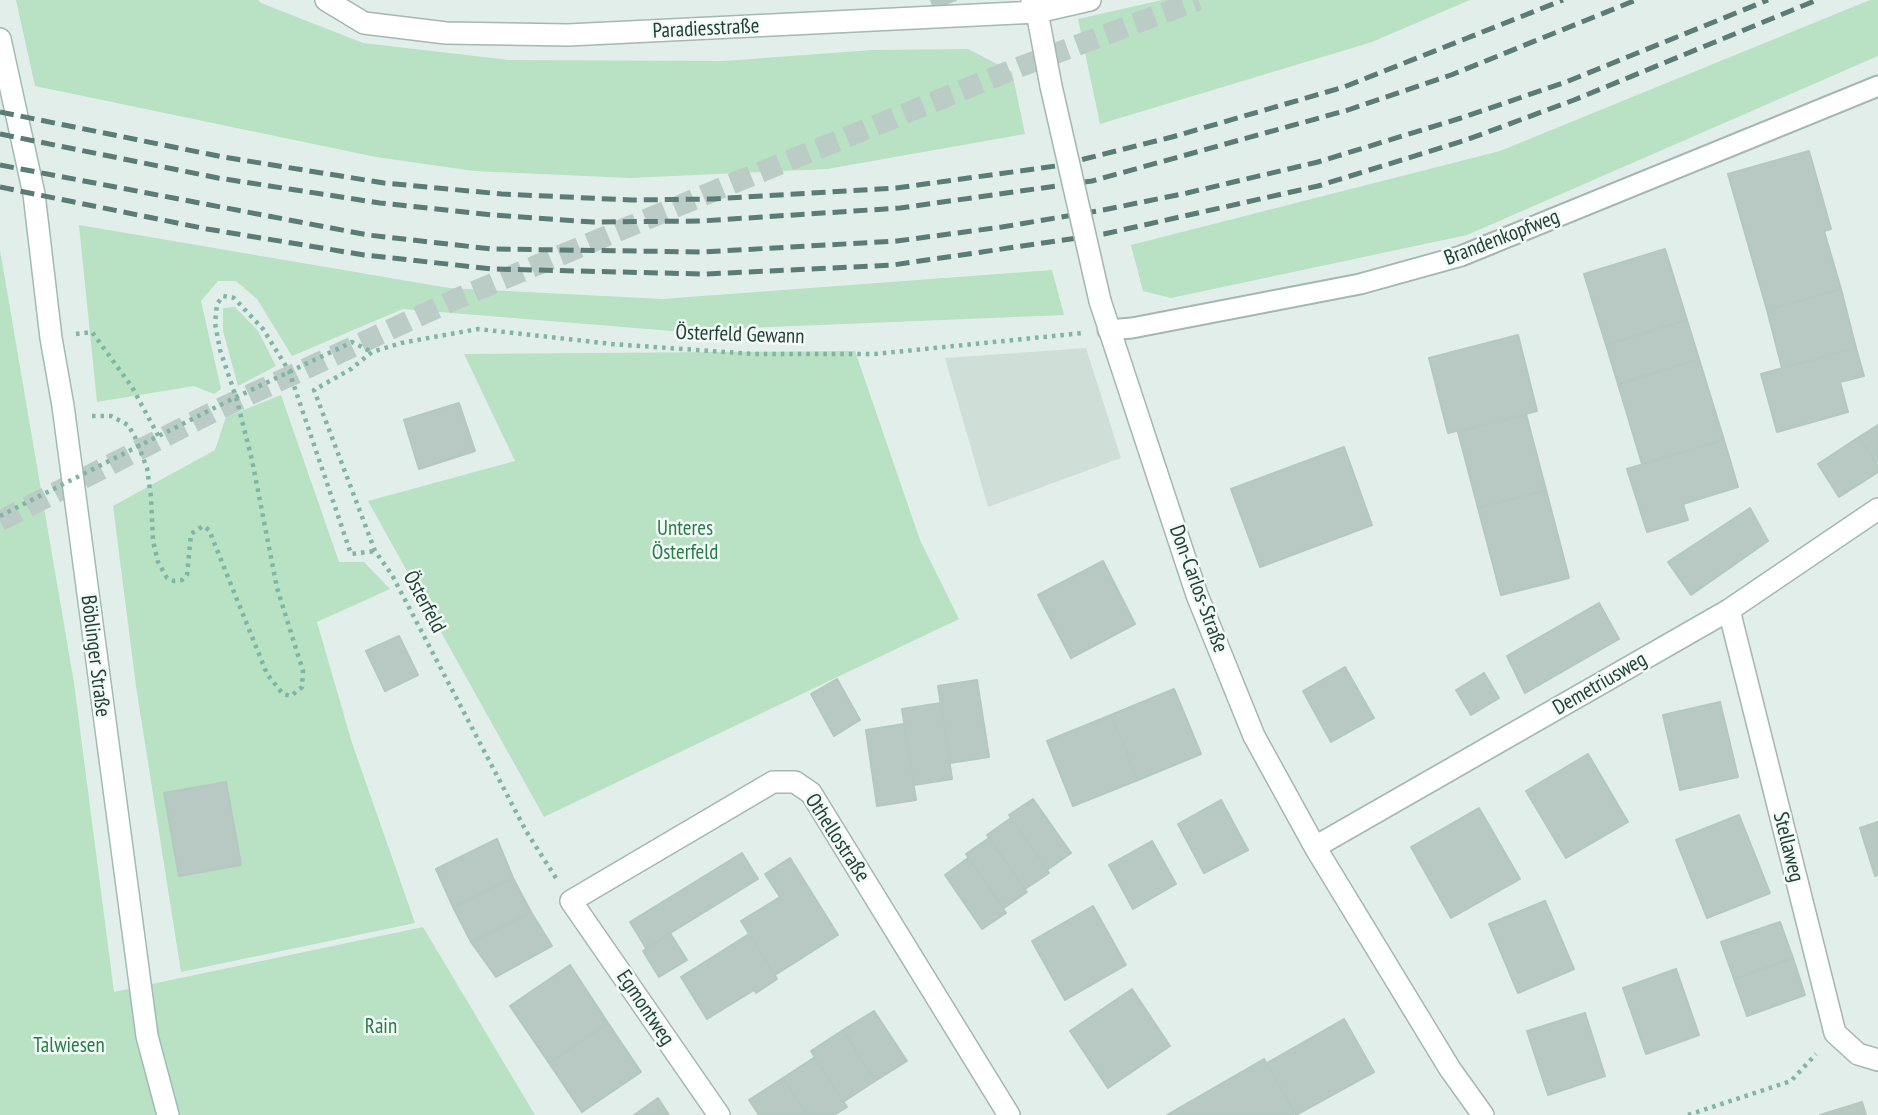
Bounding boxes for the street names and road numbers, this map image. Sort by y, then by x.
street label: Paradiesstraße [652,14,760,44]
street label: Brandenkopfweg [1441,204,1563,272]
street label: Österfeld Gewann [675,320,805,350]
street label: Don-Carlos-Straße [1163,522,1233,656]
street label: Österfeld [397,567,451,637]
street label: Böblinger Straße [75,594,115,718]
street label: Demetriusweg [1549,647,1651,721]
street label: Othellostraße [799,789,875,887]
street label: Stellaweg [1767,809,1809,885]
street label: Egmontweg [611,965,679,1051]

